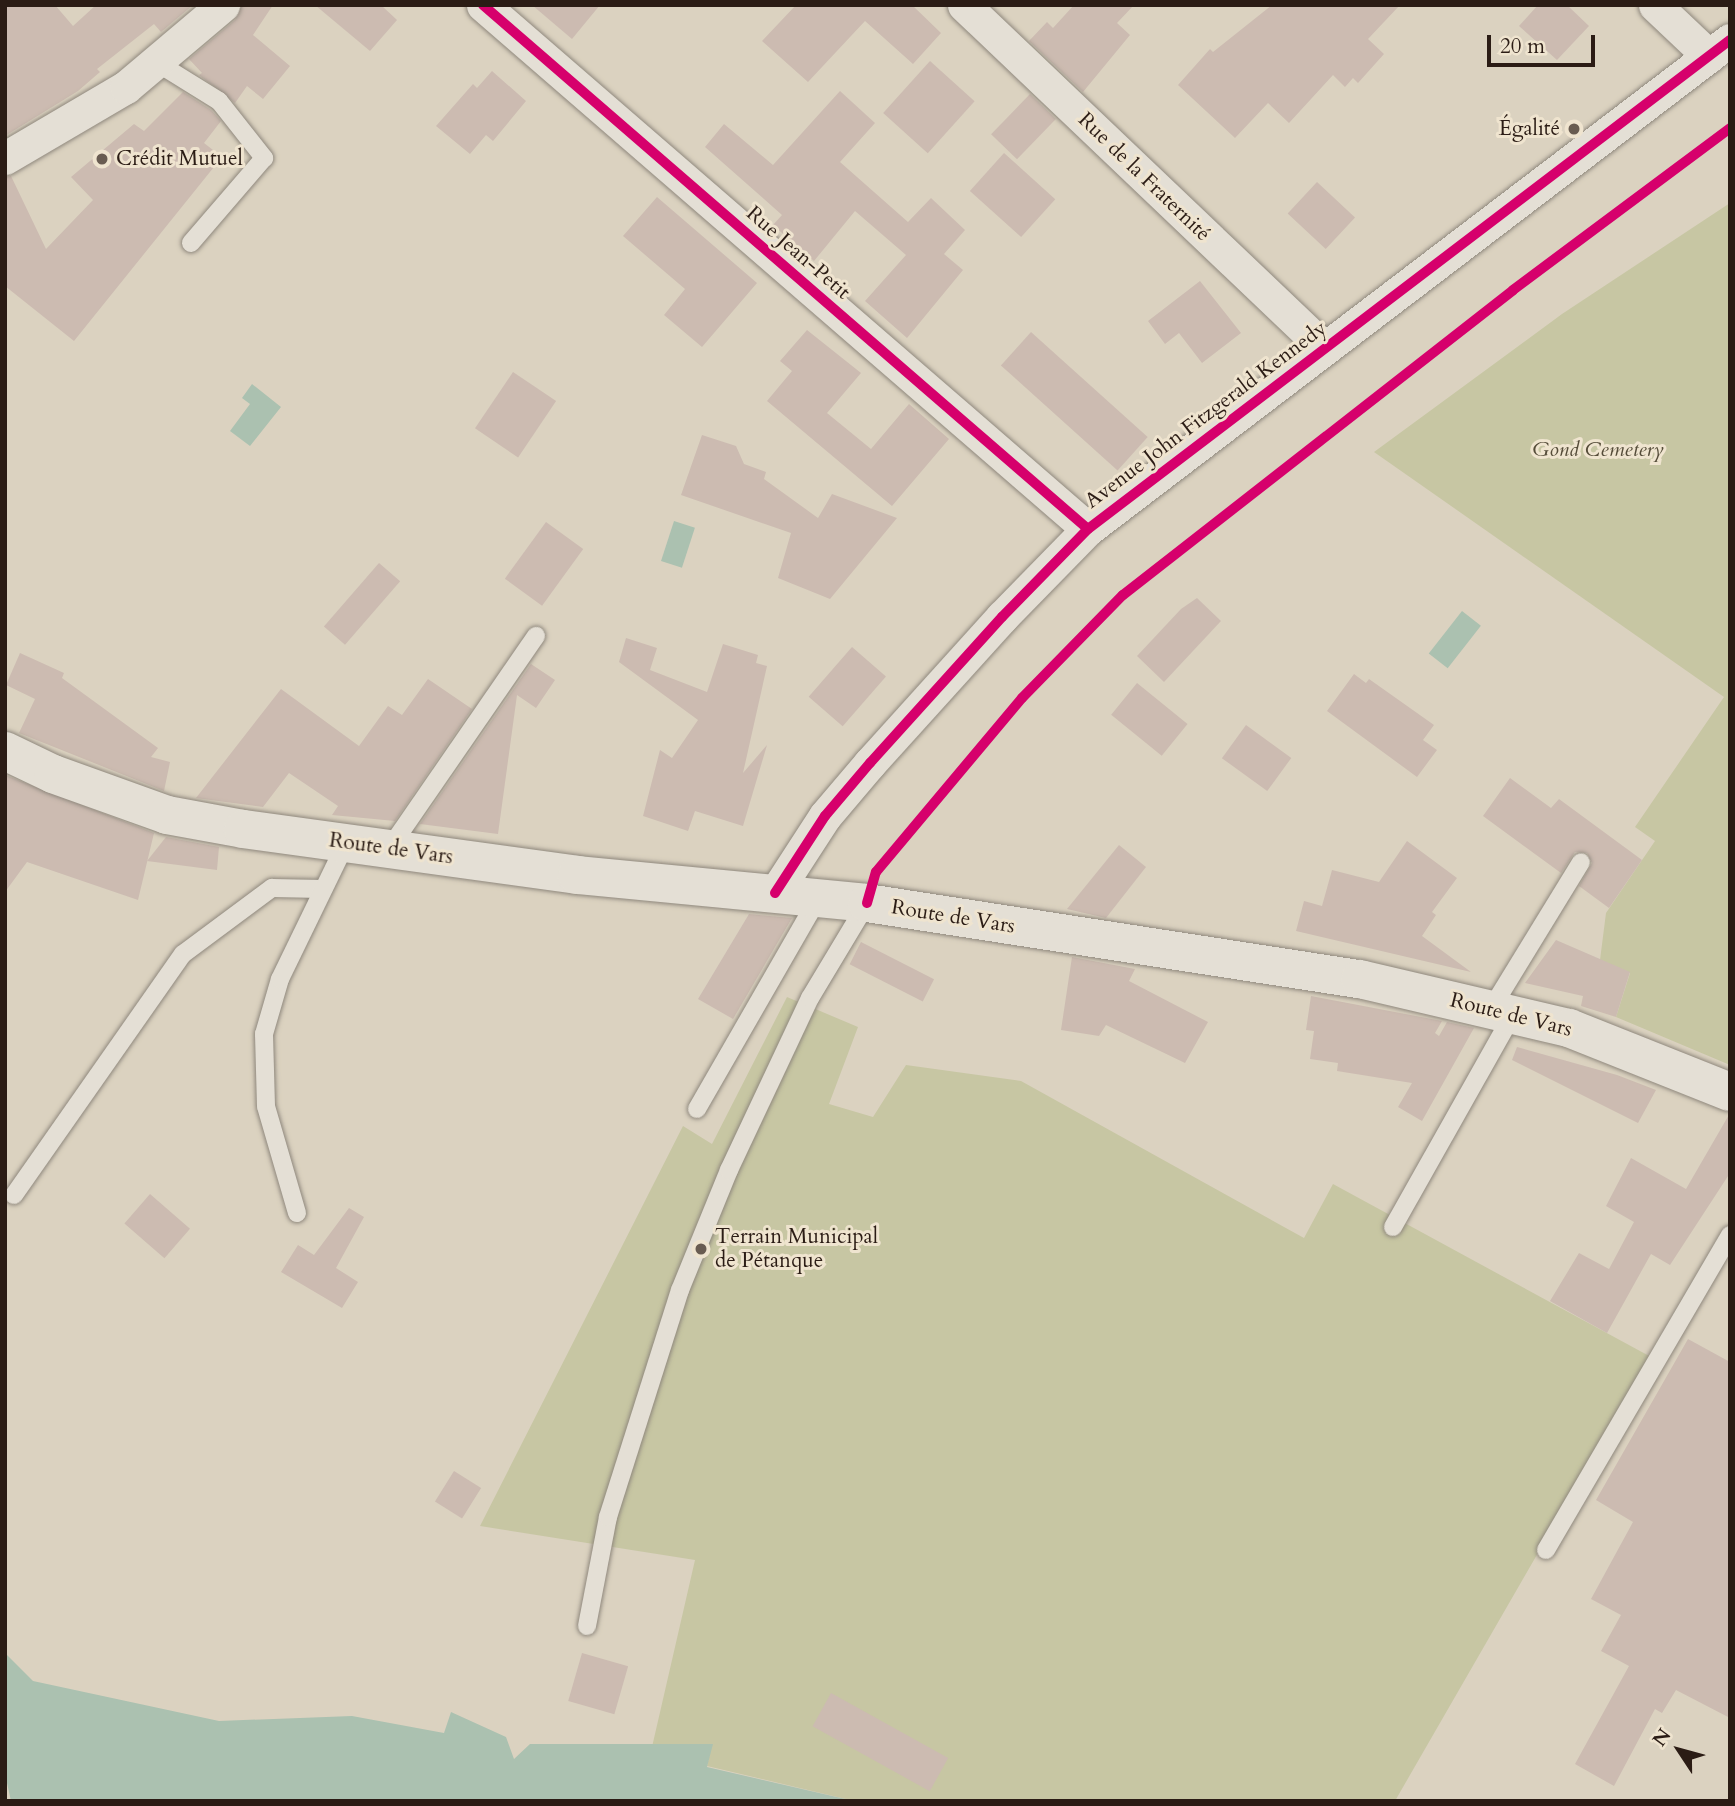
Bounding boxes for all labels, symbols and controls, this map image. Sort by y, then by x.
scale bar [1490,21,1598,65]
text: 20 m [1500,32,1545,61]
street label: Rue de la Fraternité [1073,107,1215,247]
place label: Égalité [1499,116,1560,142]
marker: Égalité [1566,121,1582,137]
place label: Crédit Mutuel [116,146,243,172]
marker: Crédit Mutuel [94,151,110,167]
street label: Rue Jean-Petit [741,201,855,305]
street label: Avenue John Fitzgerald Kennedy [1080,316,1332,514]
park label: Gond Cemetery [1532,437,1664,463]
street label: Route de Vars [327,828,455,870]
street label: Route de Vars [889,895,1017,939]
street label: Route de Vars [1447,988,1575,1042]
place label: Terrain Municipal de Pétanque [715,1224,878,1274]
marker: Terrain Municipal de Pétanque [693,1241,709,1257]
north arrow [1644,1715,1714,1785]
text: N [1647,1723,1677,1752]

